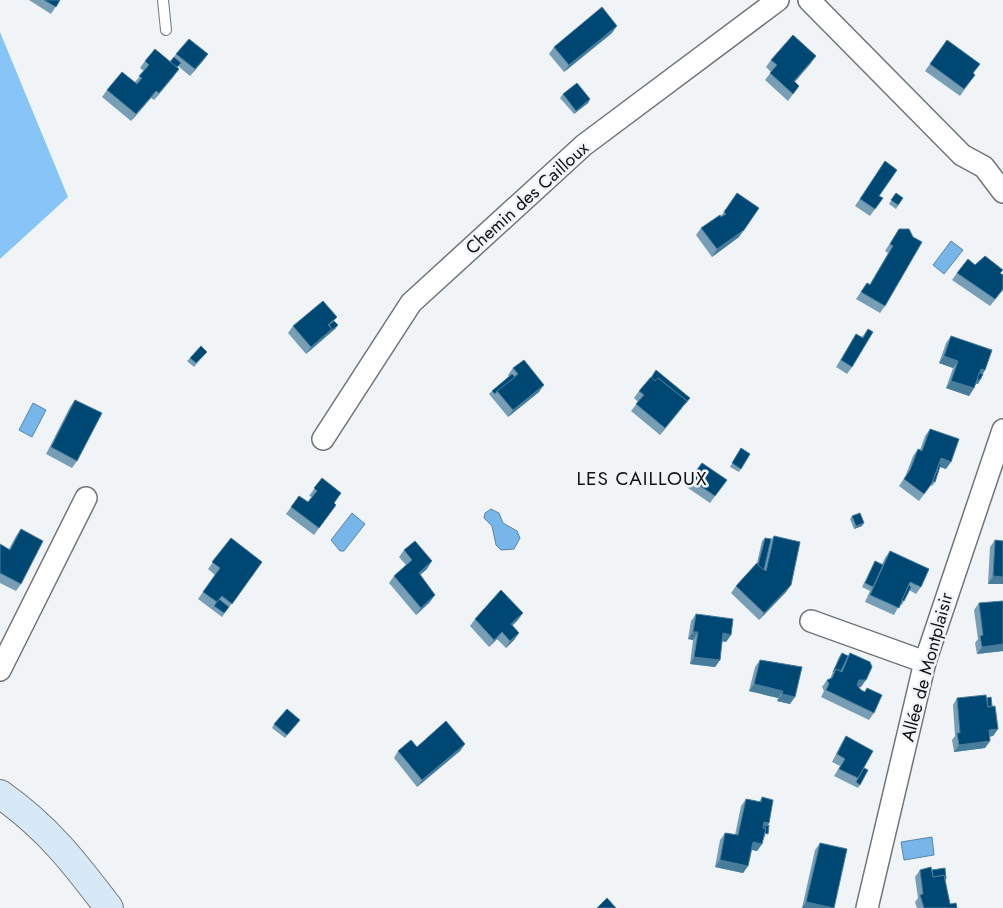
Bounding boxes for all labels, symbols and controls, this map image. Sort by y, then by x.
street label: Chemin des Cailloux [460,135,595,260]
district label: LES CAILLOUX [576,465,708,492]
street label: Allée de Montplaisir [895,589,960,744]

